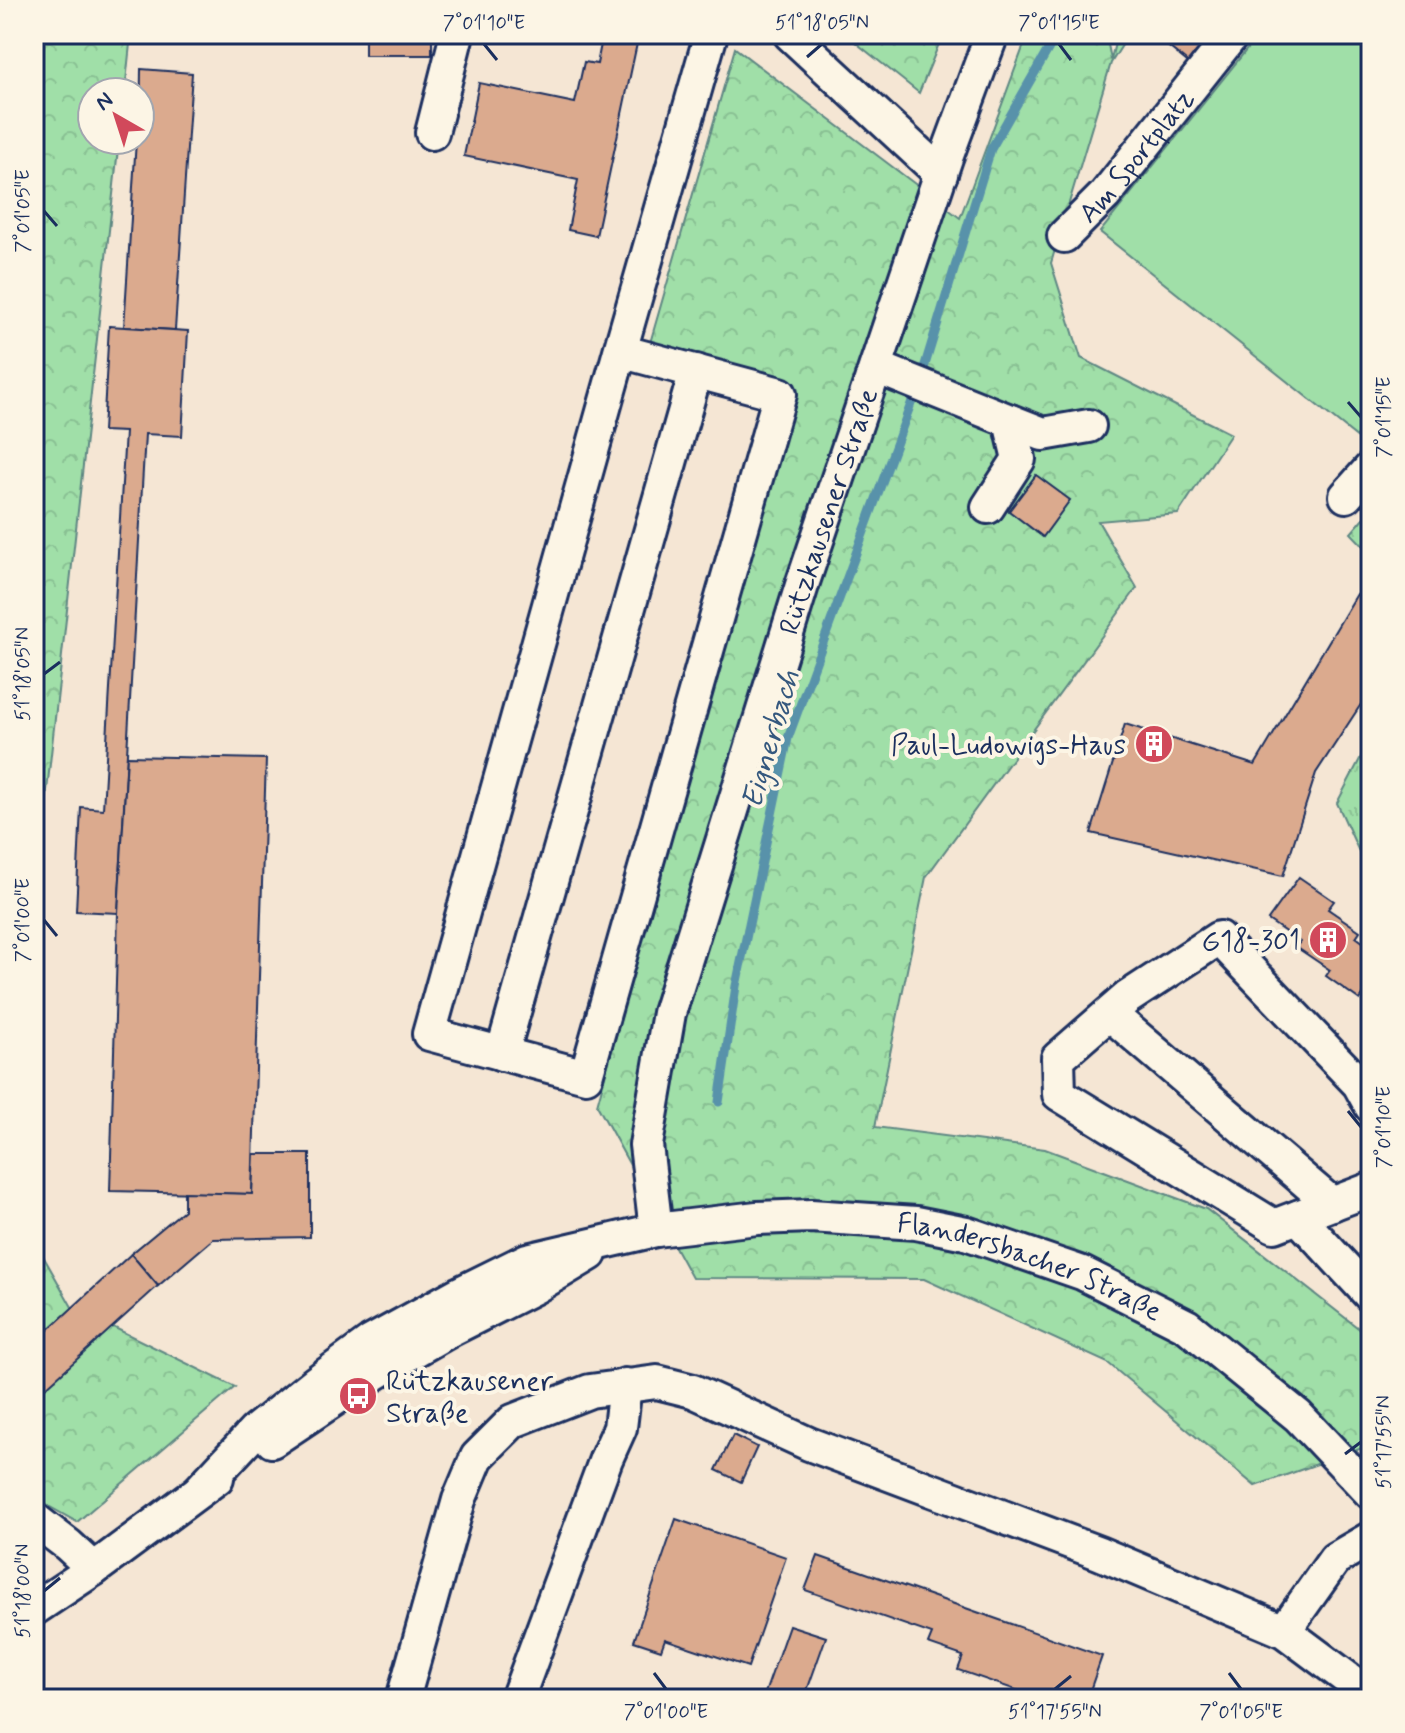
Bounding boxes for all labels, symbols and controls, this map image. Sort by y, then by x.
text: 7°01'10"E [443,10,525,37]
text: 51°18'05"N [775,10,869,37]
text: 7°01'15"E [1018,10,1100,37]
north arrow [76,76,156,156]
street label: Am Sportplatz [1071,82,1203,232]
text: N [90,87,119,118]
text: 7°01'05"E [10,169,37,253]
text: 7°01'15"E [1371,376,1398,458]
street label: Rützkausener Straße [772,384,888,639]
text: 51°18'05"N [10,627,37,721]
water label: Eignerbach [733,666,811,813]
building icon: Paul-Ludowigs-Haus [1133,723,1175,765]
place label: Paul-Ludowigs-Haus [891,728,1126,765]
text: 7°01'00"E [10,878,37,962]
building icon: G18-301 [1307,919,1349,961]
place label: G18-301 [1202,924,1300,961]
text: 7°01'10"E [1371,1086,1398,1168]
street label: Flandersbacher Straße [896,1206,1168,1331]
place label: Rützkausener Straße [386,1364,554,1433]
bus stop icon: Rützkausener Straße [337,1375,379,1417]
text: 51°17'55"N [1371,1395,1398,1489]
text: 51°18'00"N [10,1544,37,1638]
text: 7°01'00"E [624,1699,708,1726]
text: 51°17'55"N [1008,1699,1102,1726]
text: 7°01'05"E [1199,1699,1283,1726]

